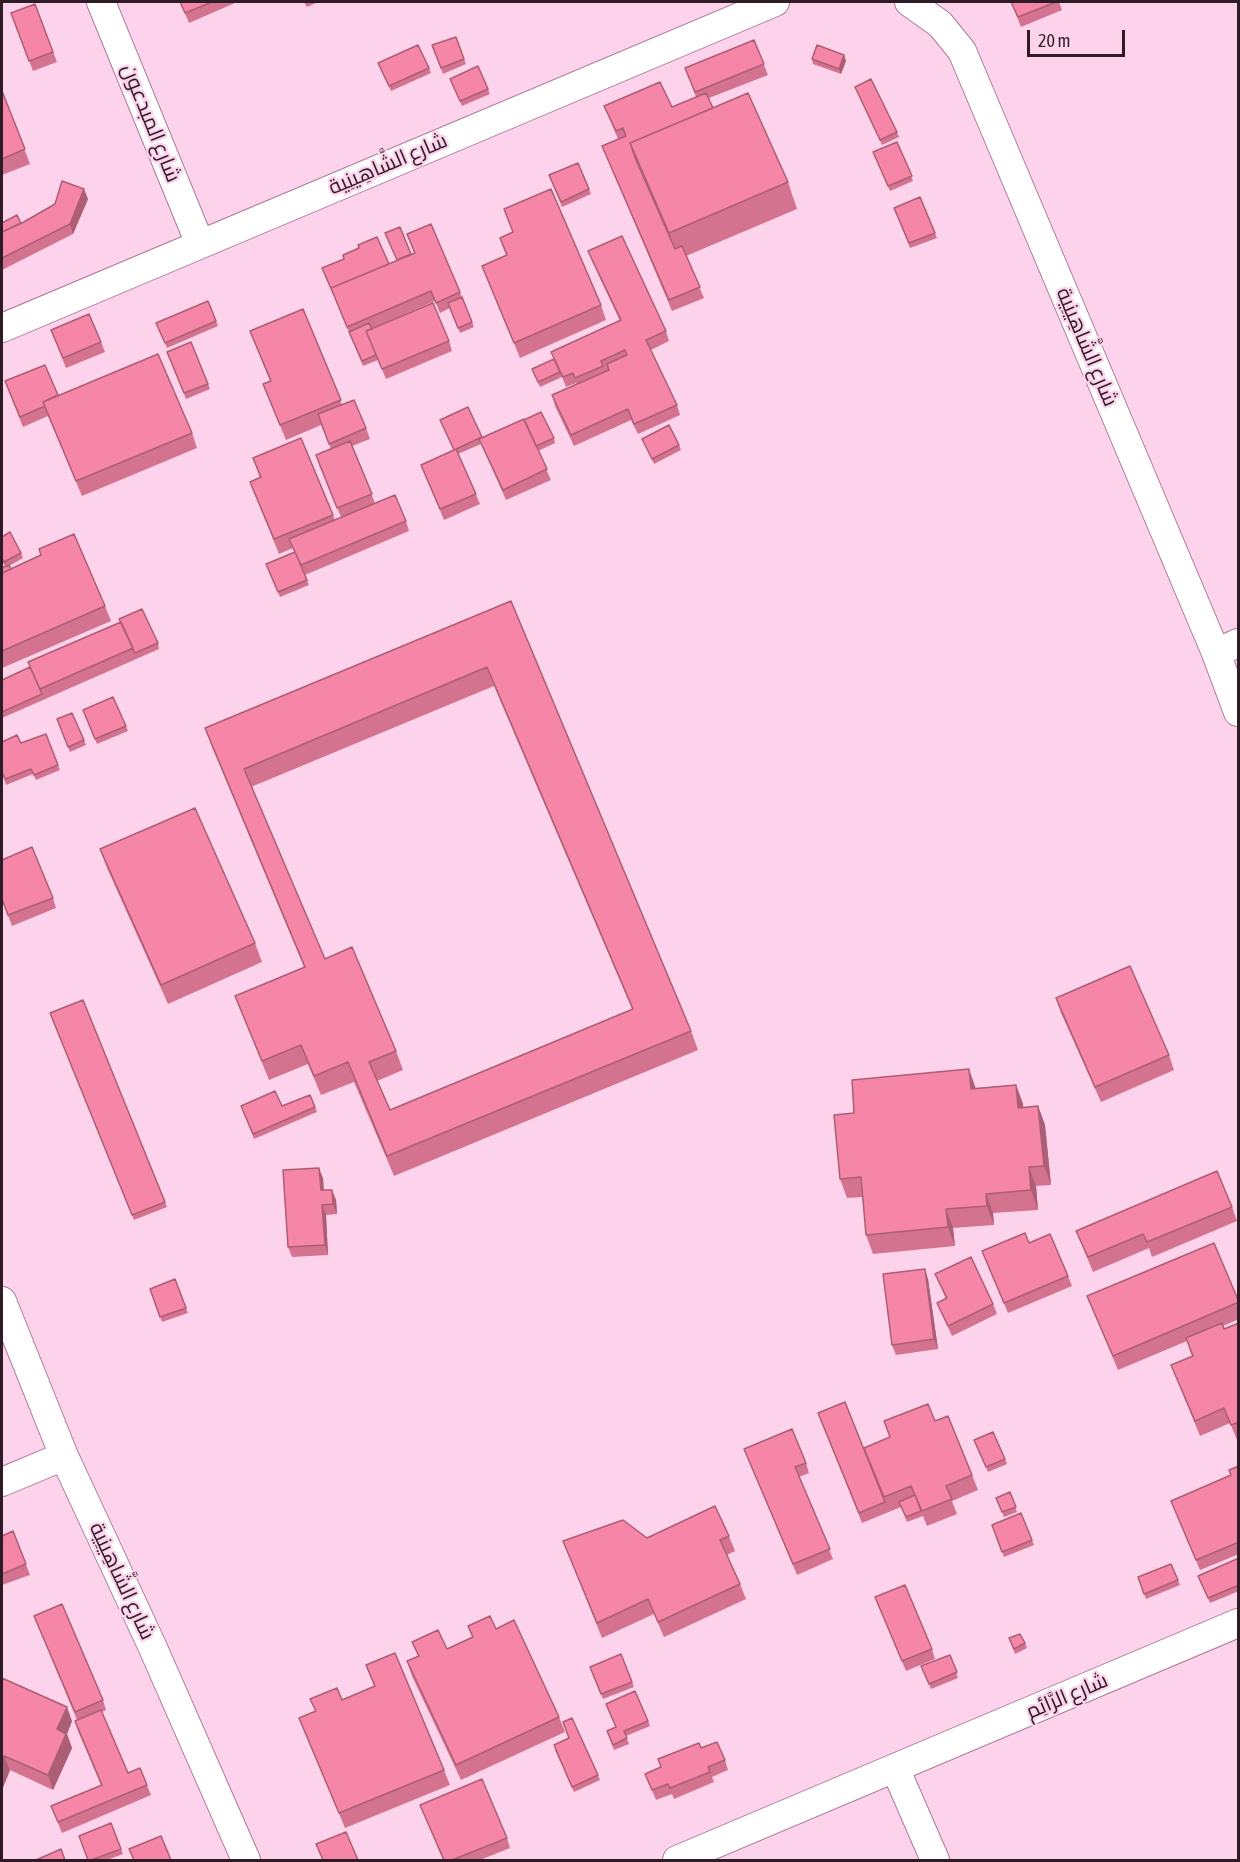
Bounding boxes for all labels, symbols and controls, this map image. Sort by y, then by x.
scale bar [1030,18,1128,56]
text: 20 m [1038,30,1070,51]
street label: شارع المبدعون [116,60,186,186]
street label: شارع الشَّاهِينِية [325,128,451,200]
street label: شارع الشَّاهِينِية [1051,284,1123,410]
street label: شارع الشَّاهِينِية [84,1518,160,1644]
street label: شارع الرَّائِم [1022,1668,1112,1724]

